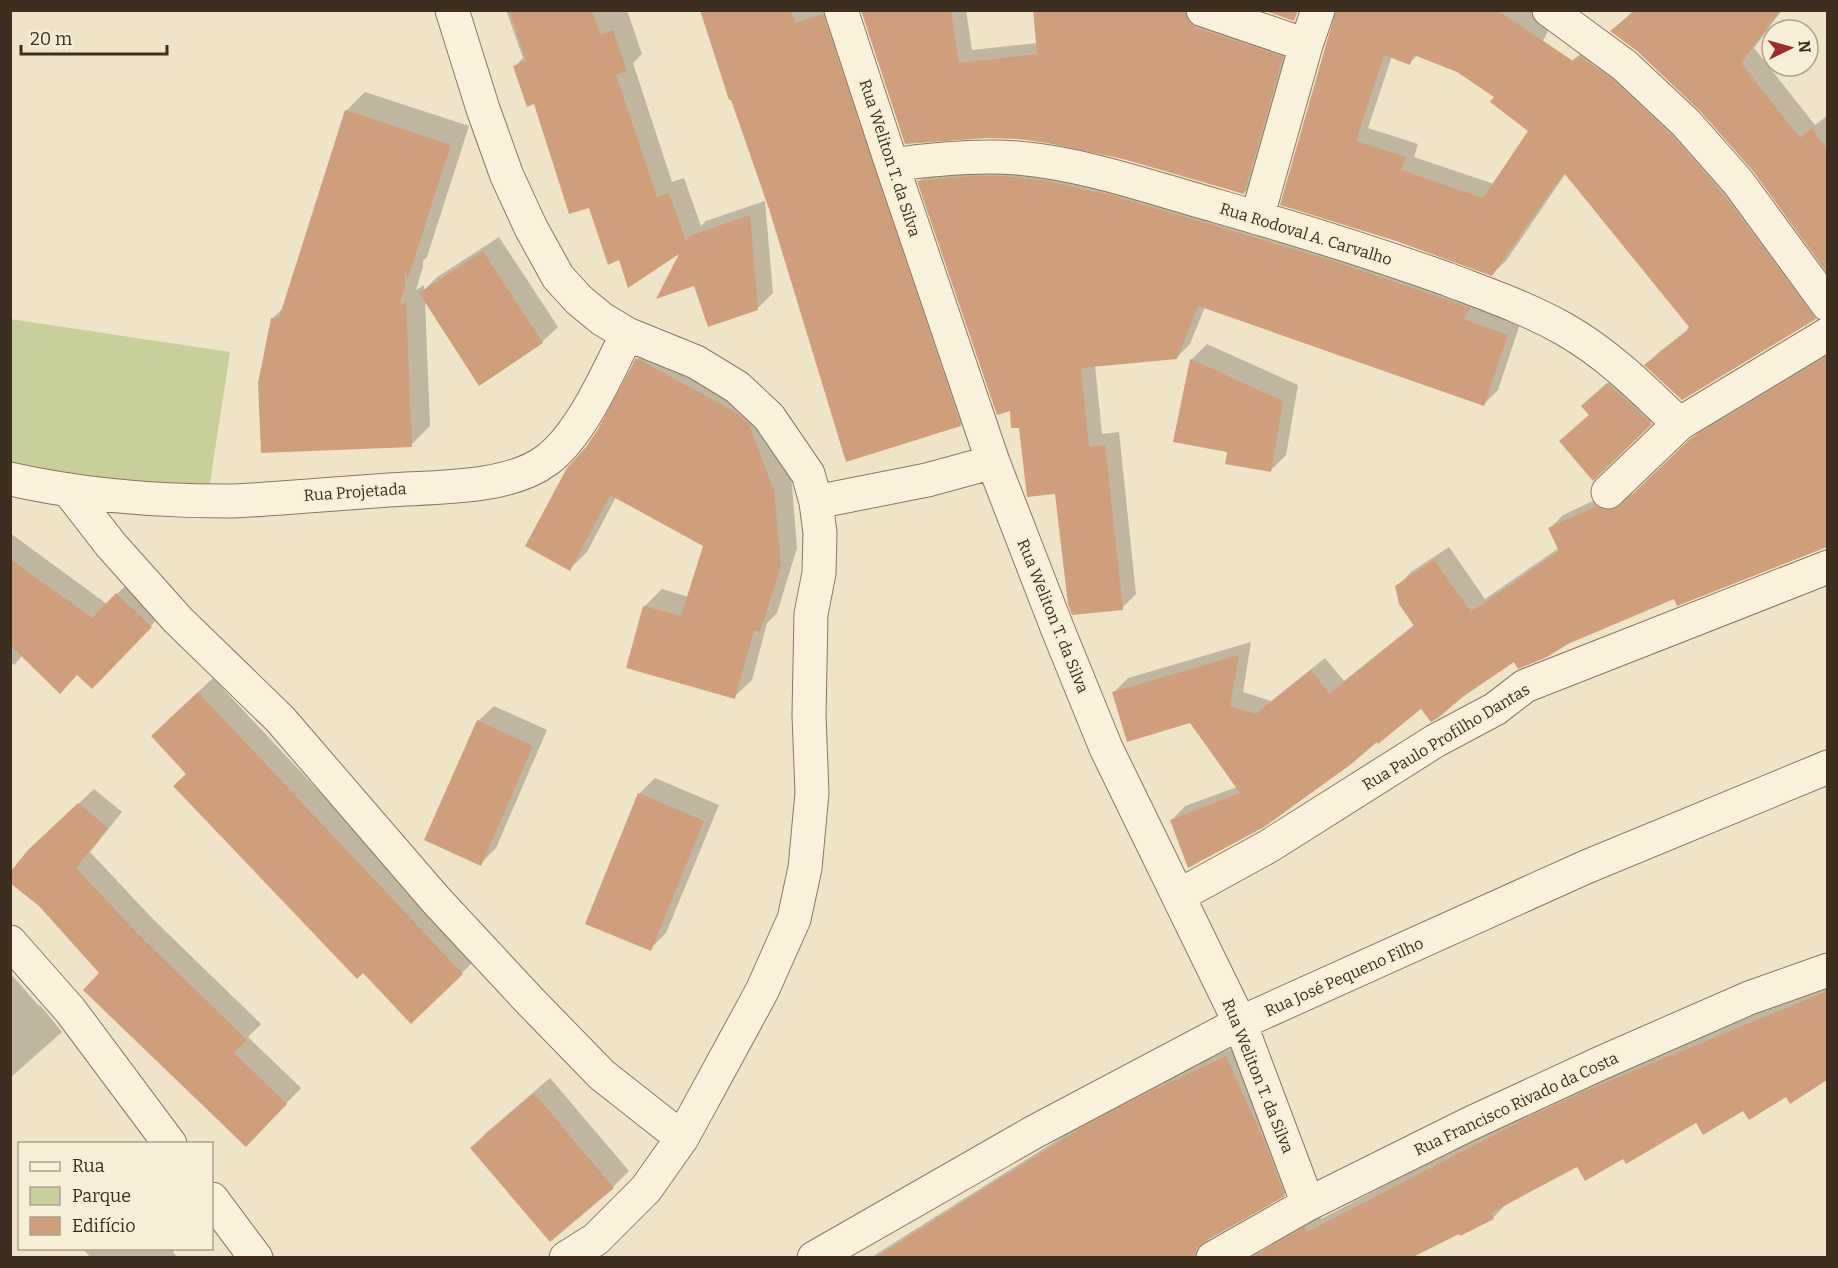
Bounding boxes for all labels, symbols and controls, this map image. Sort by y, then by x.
scale bar [21,18,166,56]
north arrow [1760,18,1820,78]
text: 20 m [30,28,72,50]
text: N [1794,40,1814,54]
street label: Rua Weliton T. da Silva [856,77,925,239]
street label: Rua Rodoval A. Carvalho [1218,199,1394,269]
street label: Rua Projetada [303,479,407,505]
street label: Rua Weliton T. da Silva [1013,536,1093,696]
street label: Rua Paulo Profilho Dantas [1359,679,1533,795]
street label: Rua José Pequeno Filho [1262,933,1426,1021]
street label: Rua Weliton T. da Silva [1218,996,1298,1156]
street label: Rua Francisco Rivado da Costa [1411,1048,1621,1160]
legend [18,1142,213,1250]
text: Rua [72,1155,105,1177]
text: Parque [72,1185,131,1207]
text: Edifício [72,1215,136,1237]

